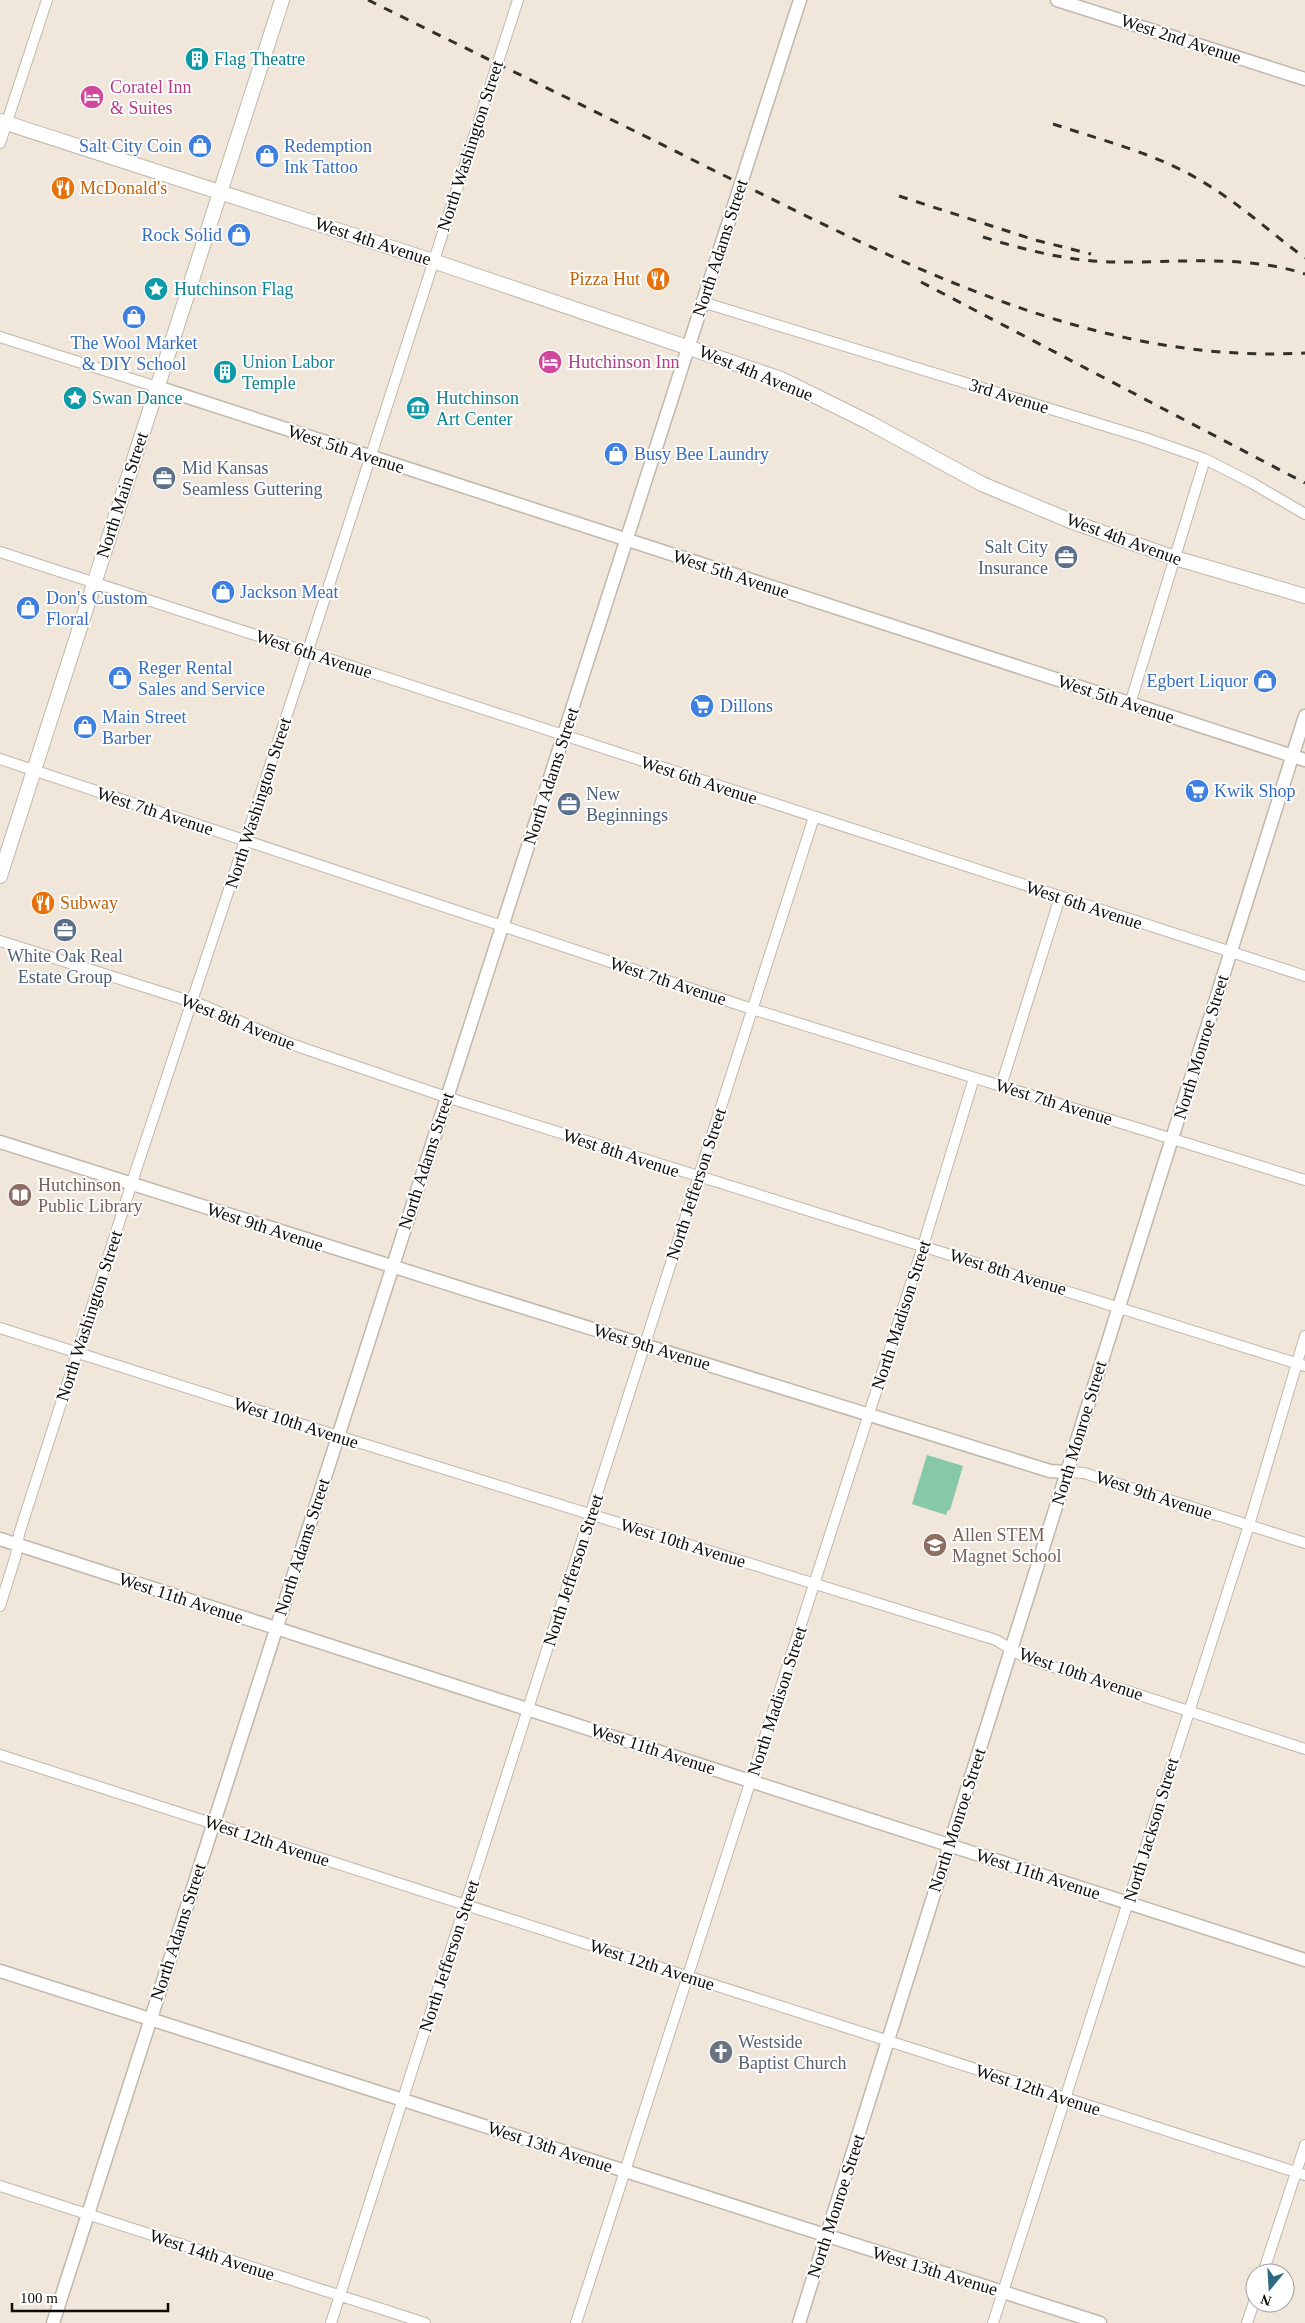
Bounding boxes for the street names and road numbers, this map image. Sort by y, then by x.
street label: West 2nd Avenue [1118,10,1244,68]
street label: North Washington Street [433,58,507,234]
street label: North Adams Street [688,177,752,319]
street label: West 4th Avenue [312,213,434,269]
street label: West 4th Avenue [696,341,816,405]
street label: 3rd Avenue [967,374,1051,418]
street label: West 5th Avenue [285,421,407,477]
street label: North Main Street [92,430,152,560]
street label: West 4th Avenue [1064,509,1184,569]
street label: West 5th Avenue [670,546,792,602]
street label: West 6th Avenue [253,626,375,682]
street label: West 5th Avenue [1055,671,1177,727]
street label: North Adams Street [519,705,583,847]
street label: North Washington Street [221,715,295,891]
street label: West 6th Avenue [638,752,760,808]
street label: West 7th Avenue [94,783,216,839]
street label: West 6th Avenue [1023,877,1145,933]
street label: West 7th Avenue [607,953,729,1009]
street label: North Monroe Street [1170,972,1232,1122]
street label: West 8th Avenue [178,990,298,1054]
street label: West 7th Avenue [993,1075,1115,1129]
street label: North Adams Street [394,1090,458,1232]
street label: North Jefferson Street [662,1105,730,1263]
street label: West 8th Avenue [560,1125,682,1181]
street label: West 9th Avenue [204,1199,326,1255]
street label: North Washington Street [52,1228,126,1404]
street label: North Madison Street [867,1238,935,1392]
street label: West 8th Avenue [947,1245,1069,1299]
street label: West 9th Avenue [591,1320,713,1374]
street label: North Monroe Street [1048,1358,1110,1508]
street label: West 10th Avenue [231,1393,361,1453]
street label: West 9th Avenue [1093,1467,1215,1523]
street label: North Adams Street [270,1476,334,1618]
street label: North Jefferson Street [539,1491,607,1649]
street label: West 10th Avenue [618,1514,748,1572]
street label: West 11th Avenue [116,1568,246,1628]
street label: North Madison Street [743,1624,811,1778]
street label: West 10th Avenue [1016,1643,1146,1705]
street label: West 11th Avenue [588,1719,718,1779]
street label: North Monroe Street [924,1746,990,1894]
street label: North Jackson Street [1120,1755,1182,1905]
street label: West 12th Avenue [202,1811,332,1871]
street label: West 11th Avenue [973,1844,1103,1904]
street label: North Adams Street [146,1861,210,2003]
street label: North Jefferson Street [415,1877,483,2035]
street label: West 12th Avenue [587,1935,717,1995]
street label: West 12th Avenue [973,2060,1103,2120]
street label: West 13th Avenue [485,2117,615,2177]
street label: North Monroe Street [803,2132,869,2280]
street label: West 14th Avenue [147,2225,277,2285]
street label: West 13th Avenue [870,2242,1000,2300]

